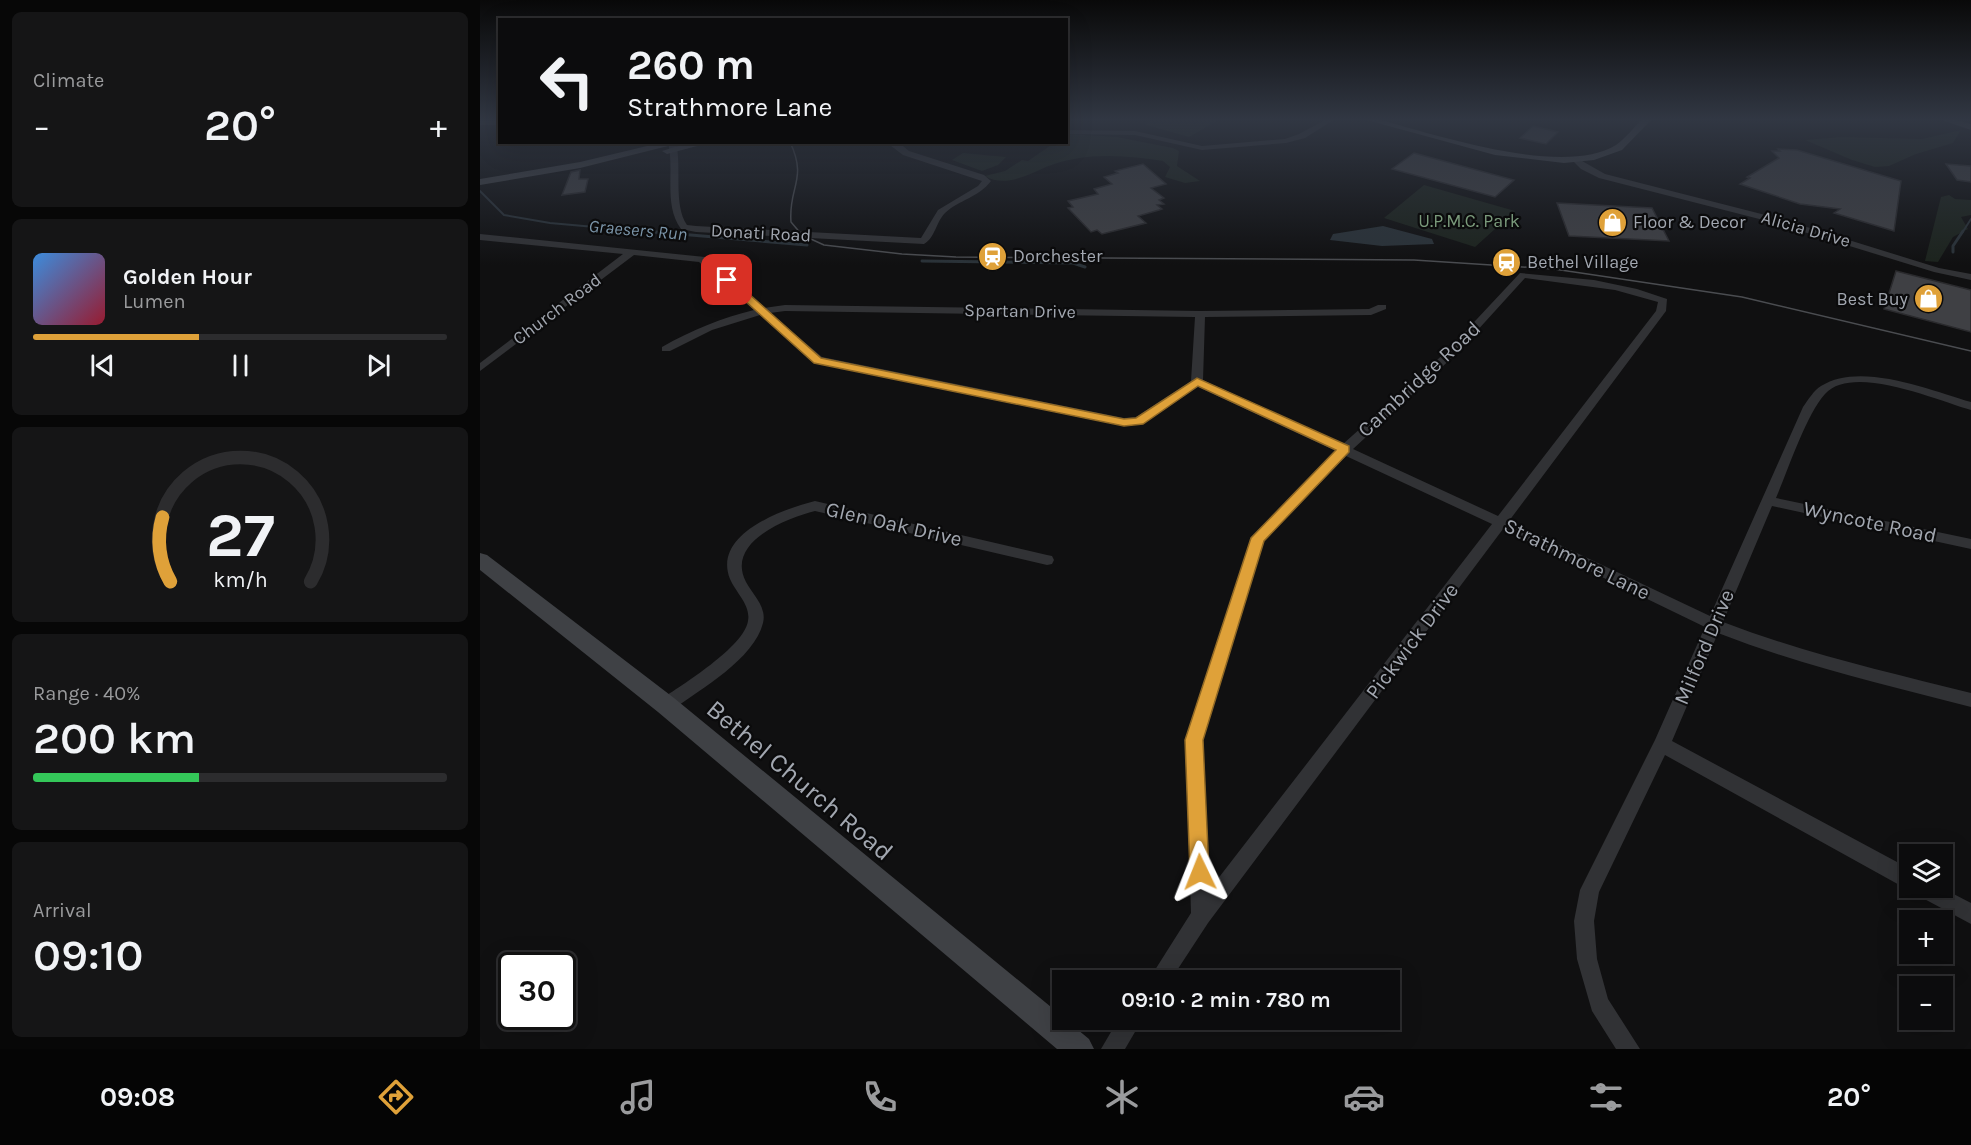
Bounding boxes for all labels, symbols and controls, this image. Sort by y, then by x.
text: 260 m [627,40,755,90]
icon: left [528,42,606,120]
text: Climate [33,69,104,92]
text: Strathmore Lane [627,91,832,123]
text: 20° [204,99,276,151]
text: − [33,107,50,145]
text: + [430,107,447,145]
shop icon: Floor & Decor [1596,206,1628,238]
street label: Alicia Drive [1759,206,1853,252]
park label: U.P.M.C. Park [1418,210,1520,232]
place label: Floor & Decor [1633,211,1746,233]
water label: Graesers Run [588,215,688,245]
street label: Donati Road [710,219,812,247]
station icon: Dorchester [976,240,1008,272]
place label: Dorchester [1013,245,1103,267]
station icon: Bethel Village [1490,246,1522,278]
place label: Bethel Village [1527,251,1639,273]
pin [701,254,752,305]
icon: arrive [710,263,743,296]
text: Golden Hour [123,264,252,290]
street label: Church Road [508,269,606,349]
shop icon: Best Buy [1913,283,1945,315]
place label: Best Buy [1837,288,1909,310]
text: Lumen [123,290,186,313]
street label: Spartan Drive [964,299,1076,323]
street label: Cambridge Road [1353,316,1485,442]
icon: previous [86,349,119,382]
icon: pause [224,349,257,382]
icon: next [362,349,395,382]
street label: Wyncote Road [1801,496,1939,548]
street label: Glen Oak Drive [824,497,964,551]
text: 27 [206,499,274,572]
street label: Strathmore Lane [1500,513,1654,605]
text: km/h [213,567,267,592]
street label: Pickwick Drive [1361,578,1463,704]
street label: Milford Drive [1669,586,1739,708]
text: Range · 40% [33,682,141,705]
street label: Bethel Church Road [700,693,899,867]
text: 200 km [33,712,196,764]
position arrow [1168,840,1232,904]
map controls [1899,844,1953,1030]
button: layers [1899,844,1953,898]
text: Arrival [33,899,92,922]
button: + [1899,910,1953,964]
text: 09:10 [33,929,143,981]
speed limit sign: 30 [498,952,576,1030]
button: − [1899,976,1953,1030]
text: 09:10 · 2 min · 780 m [1121,987,1331,1013]
icon: directions [375,1076,417,1118]
icon: music [617,1076,659,1118]
icon: phone [859,1076,901,1118]
icon: climate [1101,1076,1143,1118]
icon: car [1343,1076,1385,1118]
icon: filters [1585,1076,1627,1118]
text: 09:08 [100,1081,175,1113]
text: 20° [1827,1081,1871,1113]

